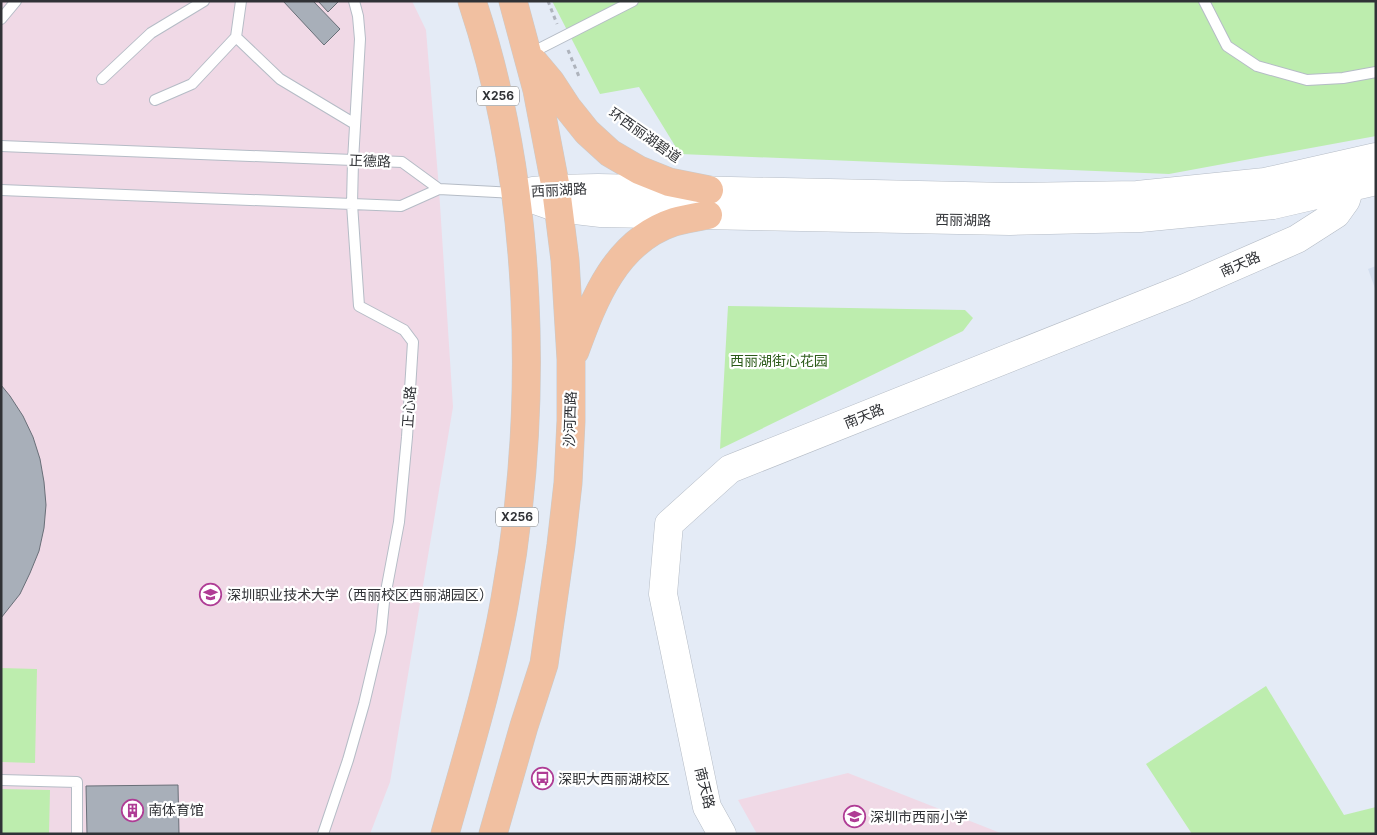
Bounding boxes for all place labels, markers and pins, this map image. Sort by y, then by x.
school or university icon: 深圳职业技术大学（西丽校区西丽湖园区） [199,583,223,607]
place label: 深圳职业技术大学（西丽校区西丽湖园区） [227,586,493,603]
bus stop icon: 深职大西丽湖校区 [530,767,554,791]
place label: 深职大西丽湖校区 [558,770,670,787]
building icon: 南体育馆 [120,798,144,822]
place label: 南体育馆 [148,801,204,818]
school or university icon: 深圳市西丽小学 [842,805,866,829]
place label: 深圳市西丽小学 [870,808,968,825]

